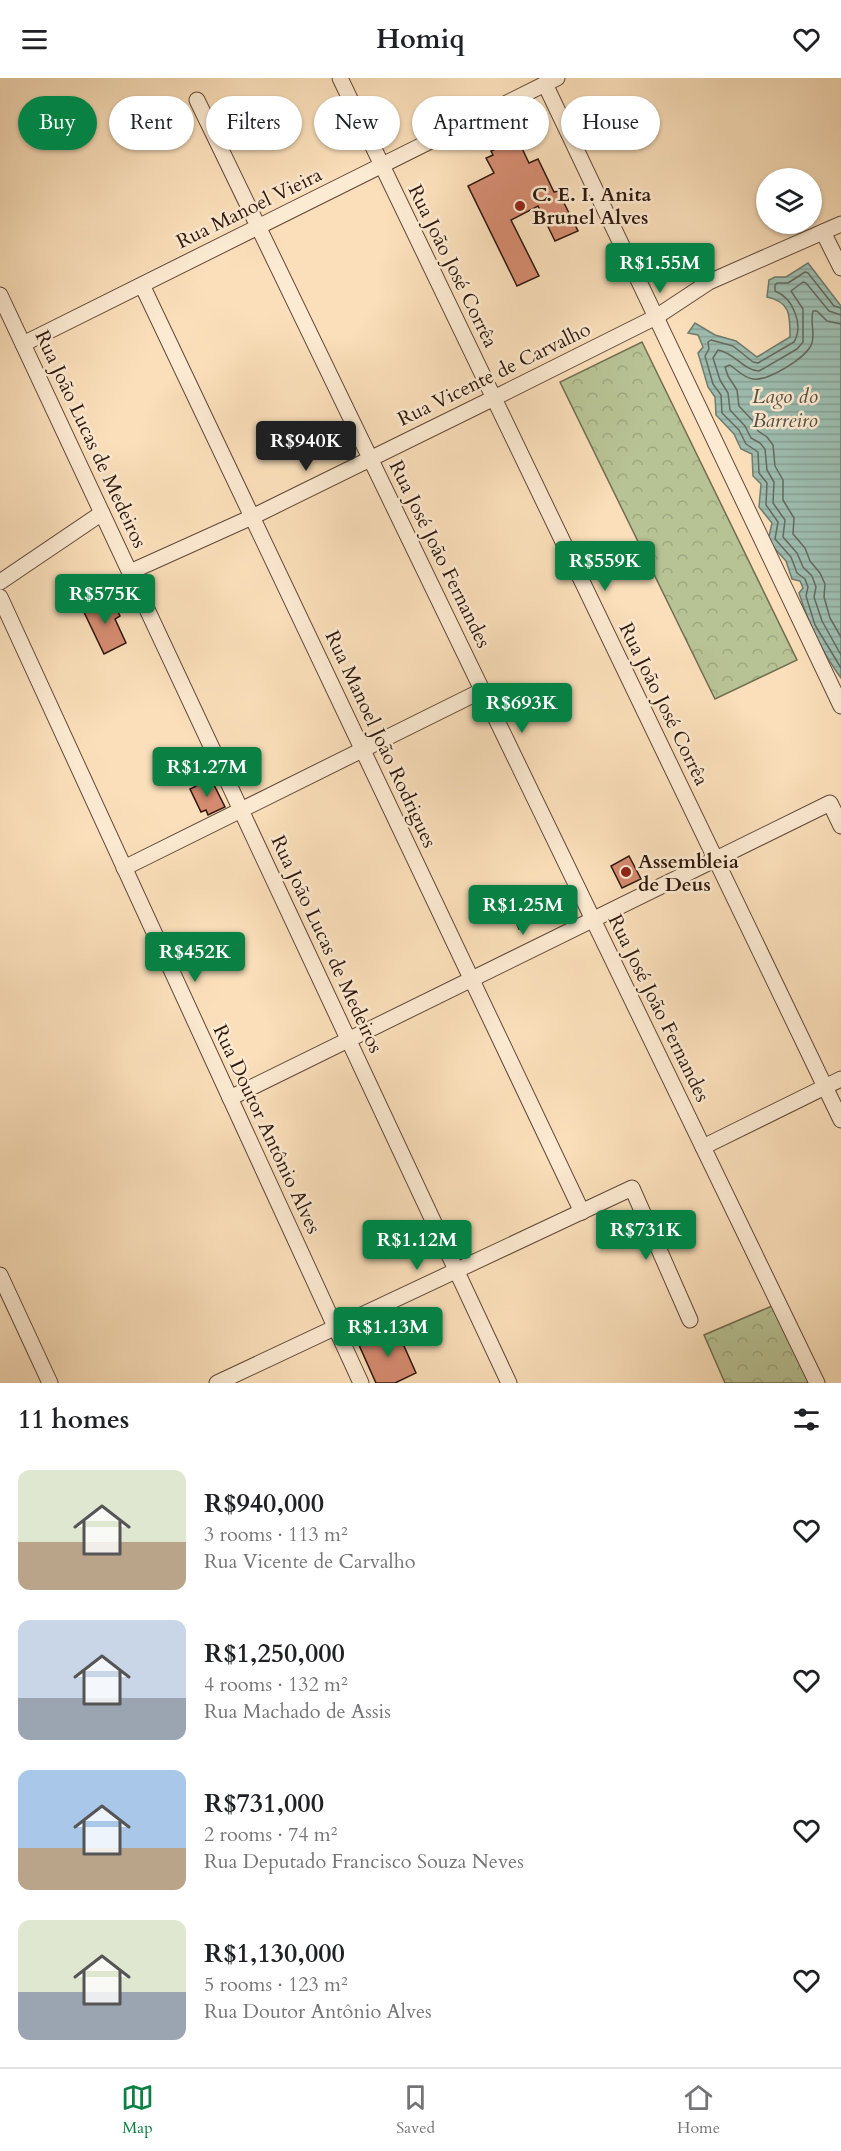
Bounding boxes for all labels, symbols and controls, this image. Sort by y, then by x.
text: Homiq [376,21,465,58]
icon: menu [18,23,51,56]
icon: heart [790,23,823,56]
chip: Buy [18,96,97,150]
chip: Rent [109,96,194,150]
chip: Filters [206,96,302,150]
chip: New [314,96,400,150]
chip: Apartment [412,96,549,150]
chip: House [561,96,660,150]
street label: Rua Manoel Vieira [172,161,327,255]
map controls [756,168,822,234]
button: layers [756,168,822,234]
street label: Rua João José Corrêa [402,180,504,352]
place label: C. E. I. Anita Brunel Alves [532,181,651,231]
marker: C. E. I. Anita Brunel Alves [513,199,527,213]
pin: R$1.55M [605,243,715,294]
text: R$1.55M [620,249,700,276]
street label: Rua Vicente de Carvalho [393,315,595,432]
street label: Rua João Lucas de Medeiros [29,326,153,552]
water label: Lago do Barreiro [752,382,818,435]
pin: R$940K [257,421,355,472]
text: R$940K [270,427,342,454]
street label: Rua José João Fernandes [383,456,497,652]
pin: R$559K [556,541,654,592]
text: R$559K [569,547,641,574]
pin: R$575K [56,574,154,625]
text: R$575K [69,580,141,607]
street label: Rua João José Corrêa [613,618,715,790]
street label: Rua Manoel João Rodrigues [319,626,443,852]
pin: R$693K [473,683,571,734]
text: R$693K [486,689,558,716]
pin: R$1.27M [152,747,262,798]
text: R$1.27M [167,753,247,780]
street label: Rua João Lucas de Medeiros [265,831,389,1057]
place label: Assembleia de Deus [638,848,739,898]
marker: Assembleia de Deus [619,865,633,879]
pin: R$1.25M [468,885,578,936]
text: R$1.25M [483,891,563,918]
street label: Rua José João Fernandes [602,910,716,1106]
pin: R$452K [146,932,244,983]
text: R$452K [159,938,231,965]
street label: Rua Doutor Antônio Alves [207,1020,327,1238]
pin: R$731K [597,1210,695,1261]
text: R$731K [610,1216,682,1243]
pin: R$1.12M [362,1220,472,1271]
text: R$1.12M [377,1226,457,1253]
pin: R$1.13M [333,1307,443,1358]
text: R$1.13M [348,1313,428,1340]
text: 11 homes [18,1402,129,1437]
icon: filters [790,1403,823,1436]
text: R$940,000 [204,1486,324,1521]
icon: home [66,1494,138,1566]
icon: heart [790,1514,823,1547]
text: 3 rooms · 113 m² [204,1521,348,1548]
text: Rua Vicente de Carvalho [204,1548,415,1575]
text: R$1,250,000 [204,1636,345,1671]
icon: home [66,1644,138,1716]
icon: heart [790,1664,823,1697]
text: 4 rooms · 132 m² [204,1671,348,1698]
text: Rua Machado de Assis [204,1698,391,1725]
text: R$731,000 [204,1786,324,1821]
icon: home [66,1794,138,1866]
icon: heart [790,1814,823,1847]
text: 2 rooms · 74 m² [204,1821,337,1848]
text: Rua Deputado Francisco Souza Neves [204,1848,524,1875]
text: R$1,130,000 [204,1936,345,1971]
icon: home [66,1944,138,2016]
icon: heart [790,1964,823,1997]
text: 5 rooms · 123 m² [204,1971,348,1998]
text: Rua Doutor Antônio Alves [204,1998,432,2025]
tab: Map [121,2081,154,2139]
tab: Saved [396,2081,435,2139]
tab: Home [677,2081,720,2139]

